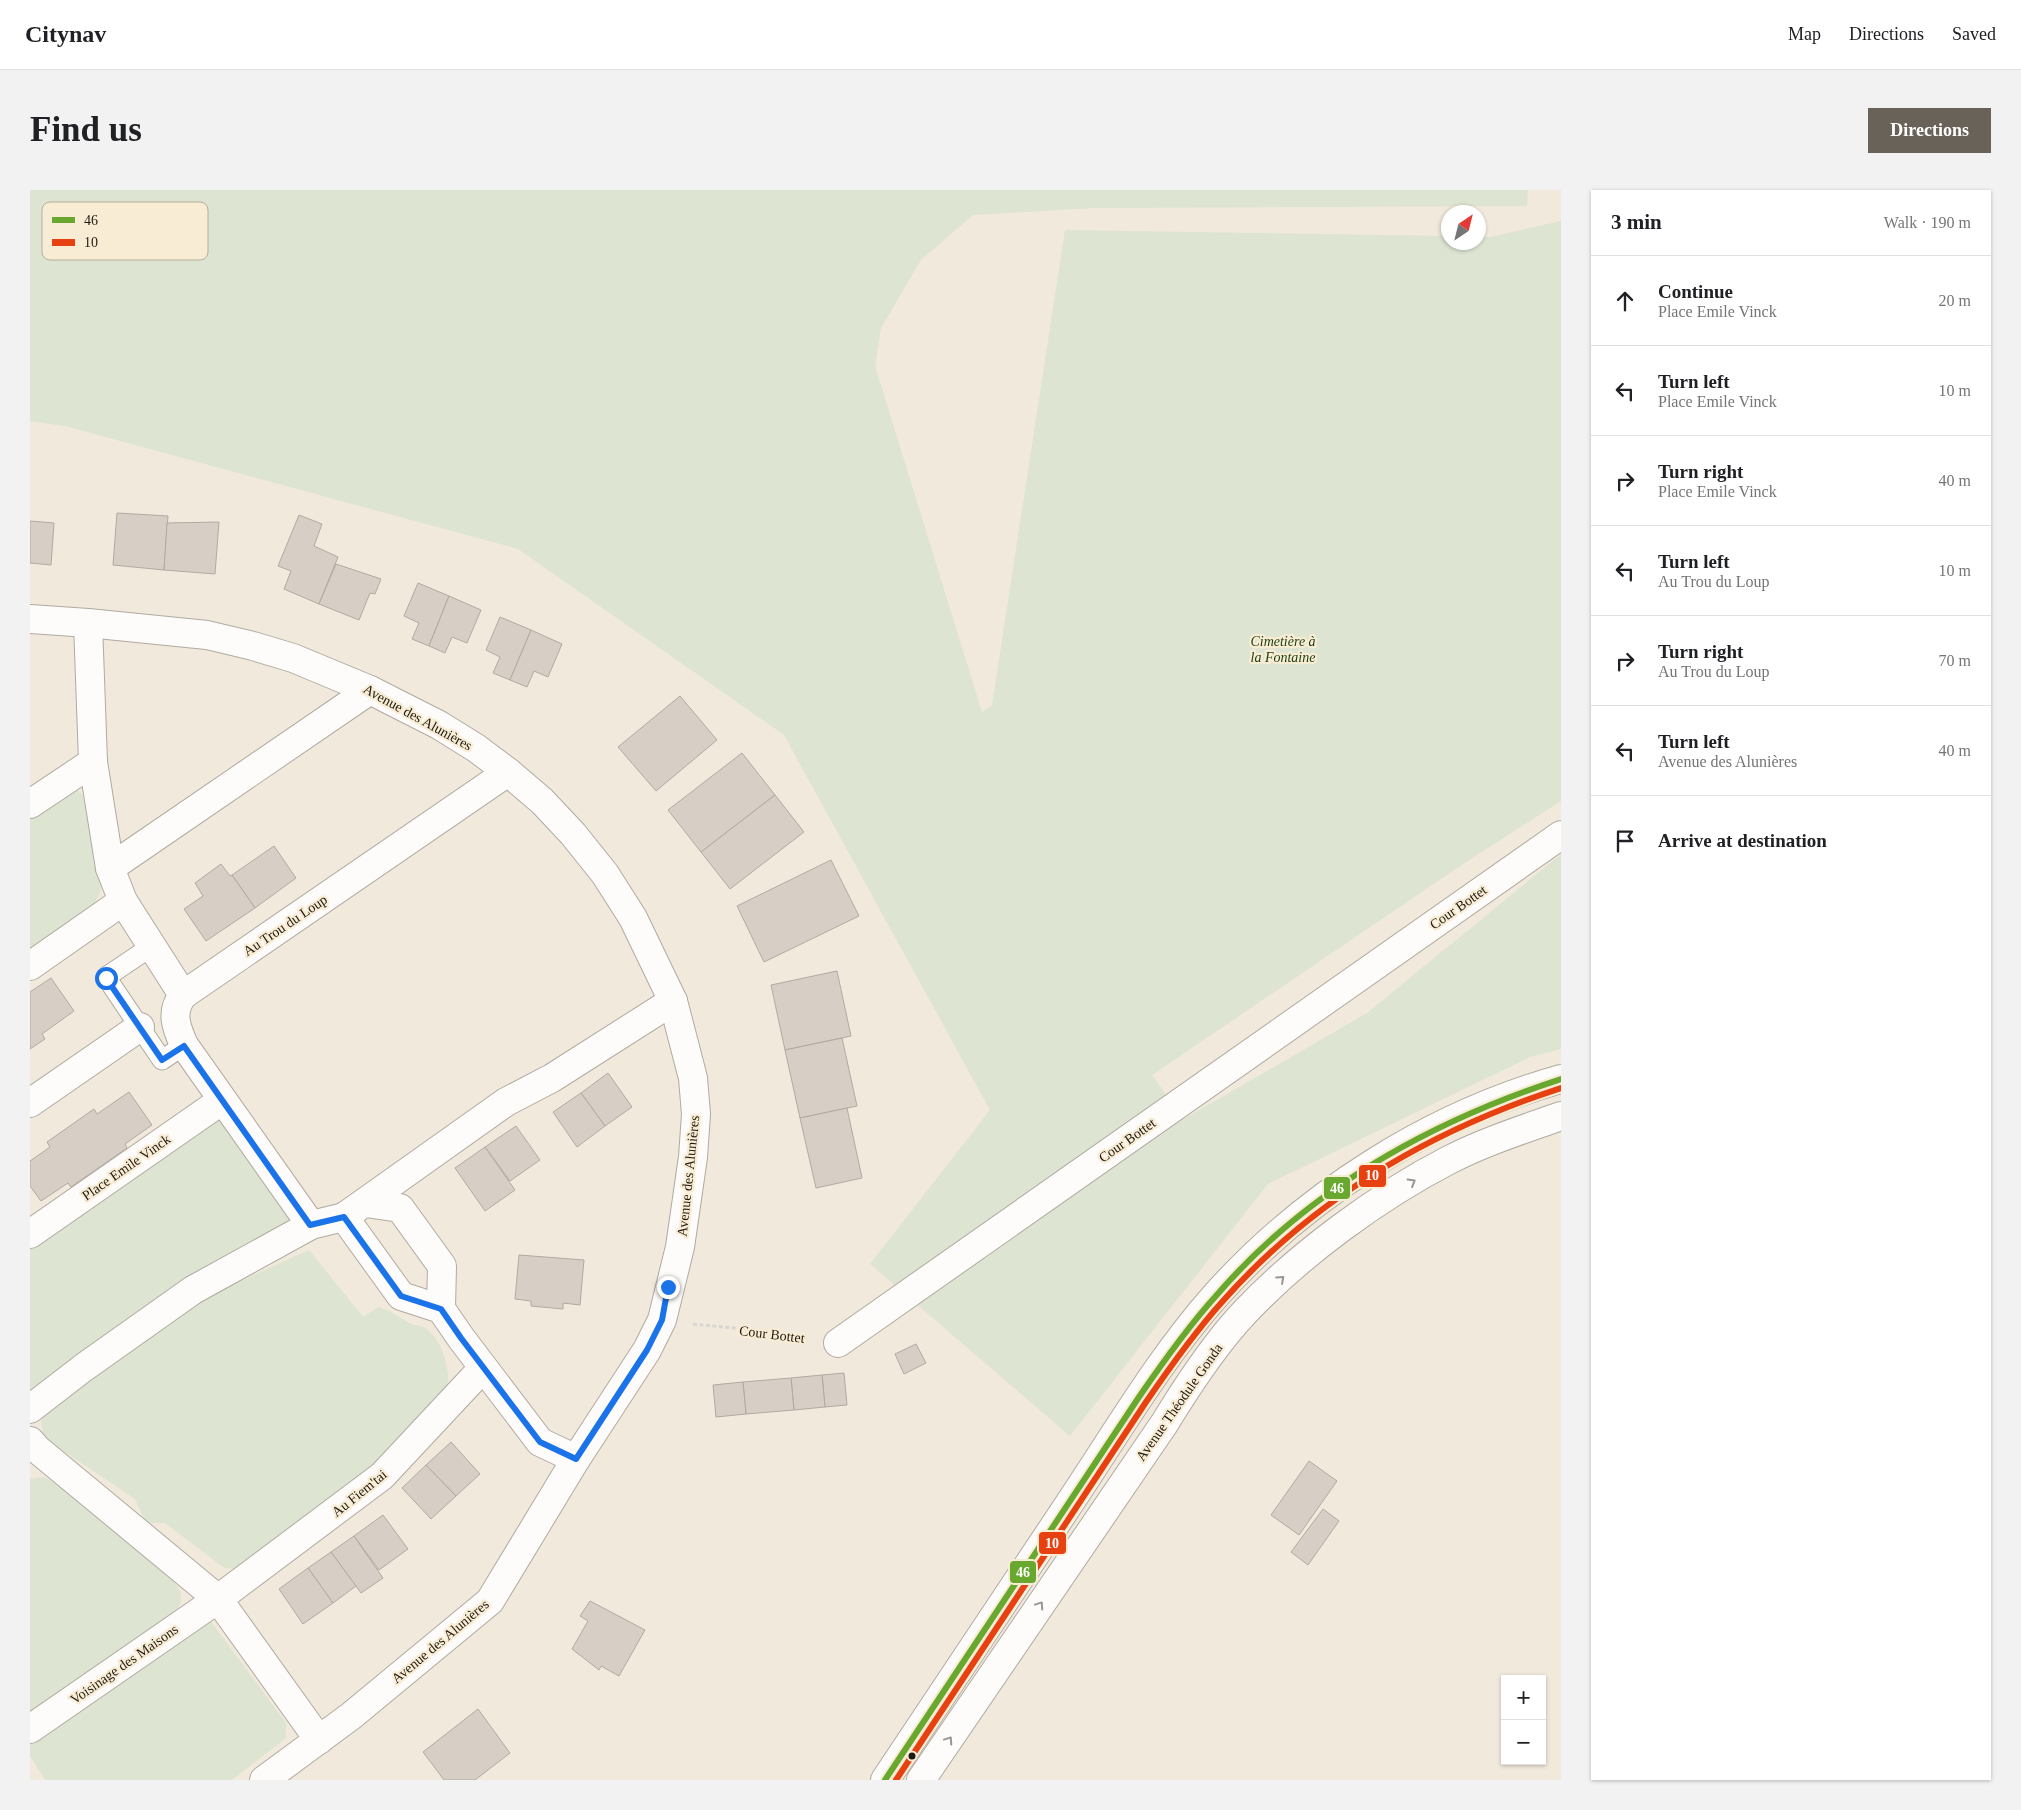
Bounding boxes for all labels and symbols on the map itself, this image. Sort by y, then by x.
legend [42,202,208,260]
north arrow [1441,205,1486,250]
text: 46 [84,213,98,228]
text: 10 [84,235,98,250]
park label: Cimetière à la Fontaine [1250,634,1316,665]
street label: Avenue des Alunières [361,681,475,754]
street label: Cour Bottet [1427,882,1490,932]
street label: Au Trou du Loup [241,892,330,959]
route start [95,967,118,990]
street label: Avenue des Alunières [675,1115,702,1237]
street label: Cour Bottet [1096,1115,1159,1165]
street label: Place Emile Vinck [79,1131,173,1203]
line badge: 10 [1358,1164,1387,1188]
text: 10 [1365,1168,1379,1183]
line badge: 46 [1323,1176,1351,1200]
one-way arrow [1406,1179,1415,1189]
text: 46 [1330,1181,1344,1196]
route end [657,1276,680,1299]
one-way arrow [1276,1276,1285,1285]
street label: Cour Bottet [738,1323,806,1346]
street label: Avenue Théodule Gonda [1133,1340,1226,1464]
street label: Au Fiem'tai [329,1467,390,1520]
line badge: 10 [1038,1531,1067,1555]
text: 10 [1045,1536,1059,1551]
line badge: 46 [1009,1560,1037,1584]
text: 46 [1016,1565,1030,1580]
street label: Avenue des Alunières [389,1596,492,1686]
one-way arrow [1034,1602,1043,1611]
street label: Voisinage des Maisons [68,1622,181,1707]
one-way arrow [943,1736,952,1745]
unlabelled marker [907,1751,917,1761]

